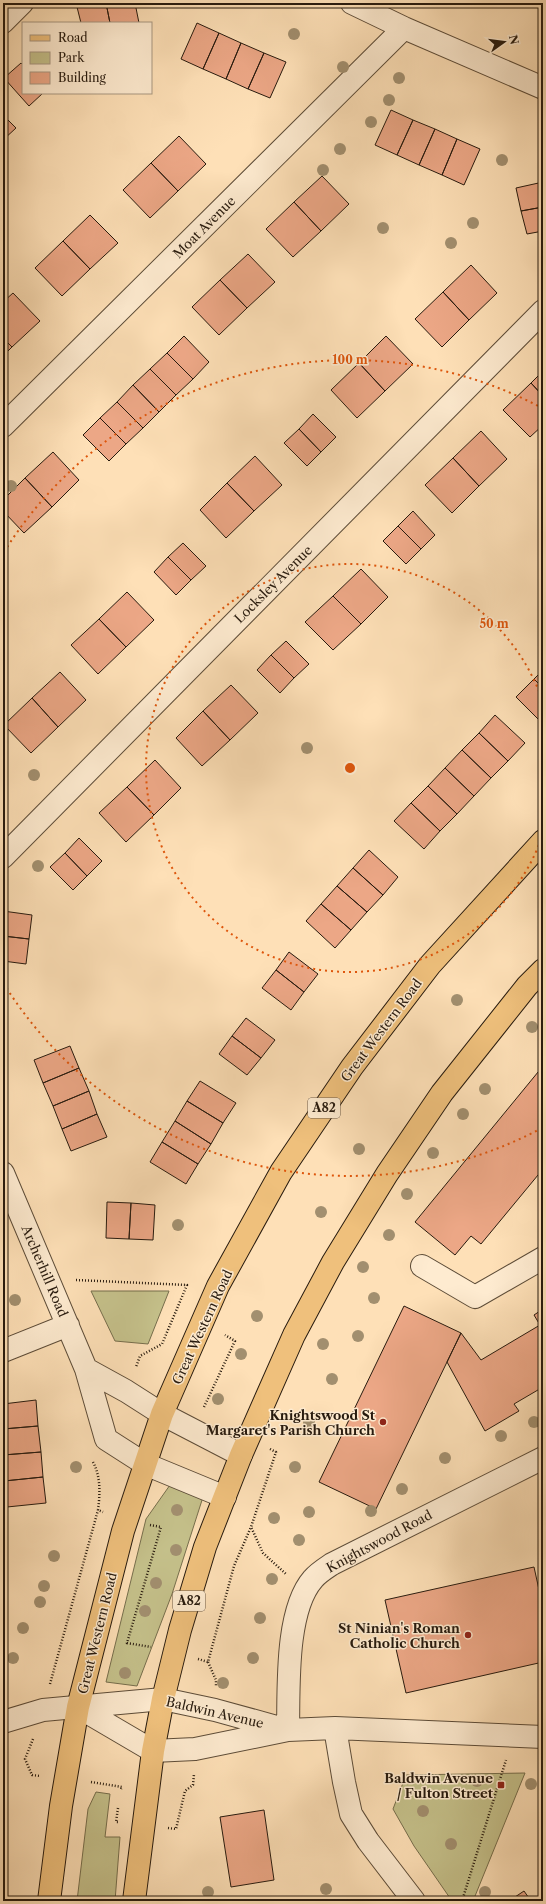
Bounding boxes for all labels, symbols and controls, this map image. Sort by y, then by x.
legend [22,22,152,94]
north arrow [484,22,524,62]
text: Road [58,30,88,45]
text: N [506,33,522,46]
text: Park [58,50,85,65]
text: Building [58,70,106,85]
street label: Moat Avenue [170,193,238,261]
text: 100 m [332,352,368,367]
street label: Locksley Avenue [231,542,315,626]
text: 50 m [479,616,509,631]
centre of rings [343,761,357,775]
street label: Great Western Road [337,975,425,1085]
road number: A82 [308,1098,340,1118]
street label: Archerhill Road [18,1222,72,1319]
street label: Great Western Road [168,1267,236,1387]
place label: Knightswood St Margaret's Parish Church [206,1407,376,1438]
marker: Knightswood St Margaret's Parish Church [378,1417,388,1427]
street label: Knightswood Road [323,1506,435,1576]
street label: Great Western Road [74,1571,120,1695]
road number: A82 [173,1591,205,1611]
place label: St Ninian's Roman Catholic Church [338,1620,460,1651]
marker: St Ninian's Roman Catholic Church [463,1630,473,1640]
street label: Baldwin Avenue [165,1693,265,1731]
place label: Baldwin Avenue / Fulton Street [384,1770,494,1801]
marker: Baldwin Avenue / Fulton Street [496,1780,506,1790]

